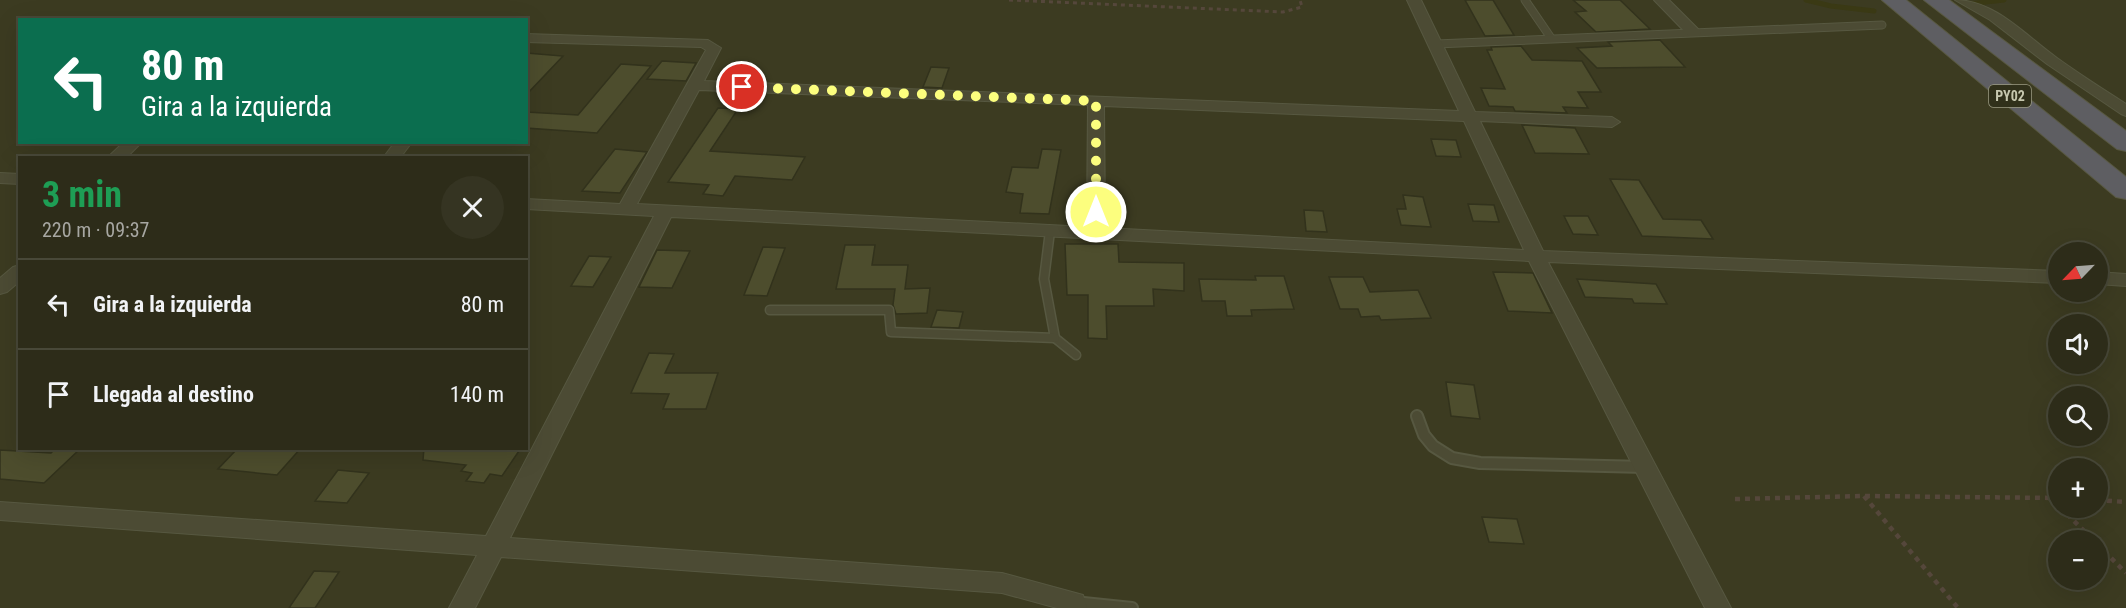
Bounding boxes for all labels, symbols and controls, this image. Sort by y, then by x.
text: 80 m [141,41,224,90]
icon: left [42,42,120,120]
pin [716,61,767,112]
icon: arrive [725,70,758,103]
road number: PY02 [1989,85,2031,107]
text: Gira a la izquierda [141,91,332,123]
text: 3 min [42,174,122,216]
button: close [441,176,504,239]
position arrow [1064,180,1128,244]
text: 220 m · 09:37 [42,218,149,242]
north arrow [2048,242,2108,302]
map controls [2048,242,2108,590]
icon: left [42,288,75,321]
text: Gira a la izquierda [93,292,252,317]
text: 80 m [461,292,504,317]
button: sound [2048,314,2108,374]
icon: arrive [42,378,75,411]
text: Llegada al destino [93,382,254,407]
text: 140 m [450,382,504,407]
button: search [2048,386,2108,446]
button: + [2048,458,2108,518]
button: − [2048,530,2108,590]

